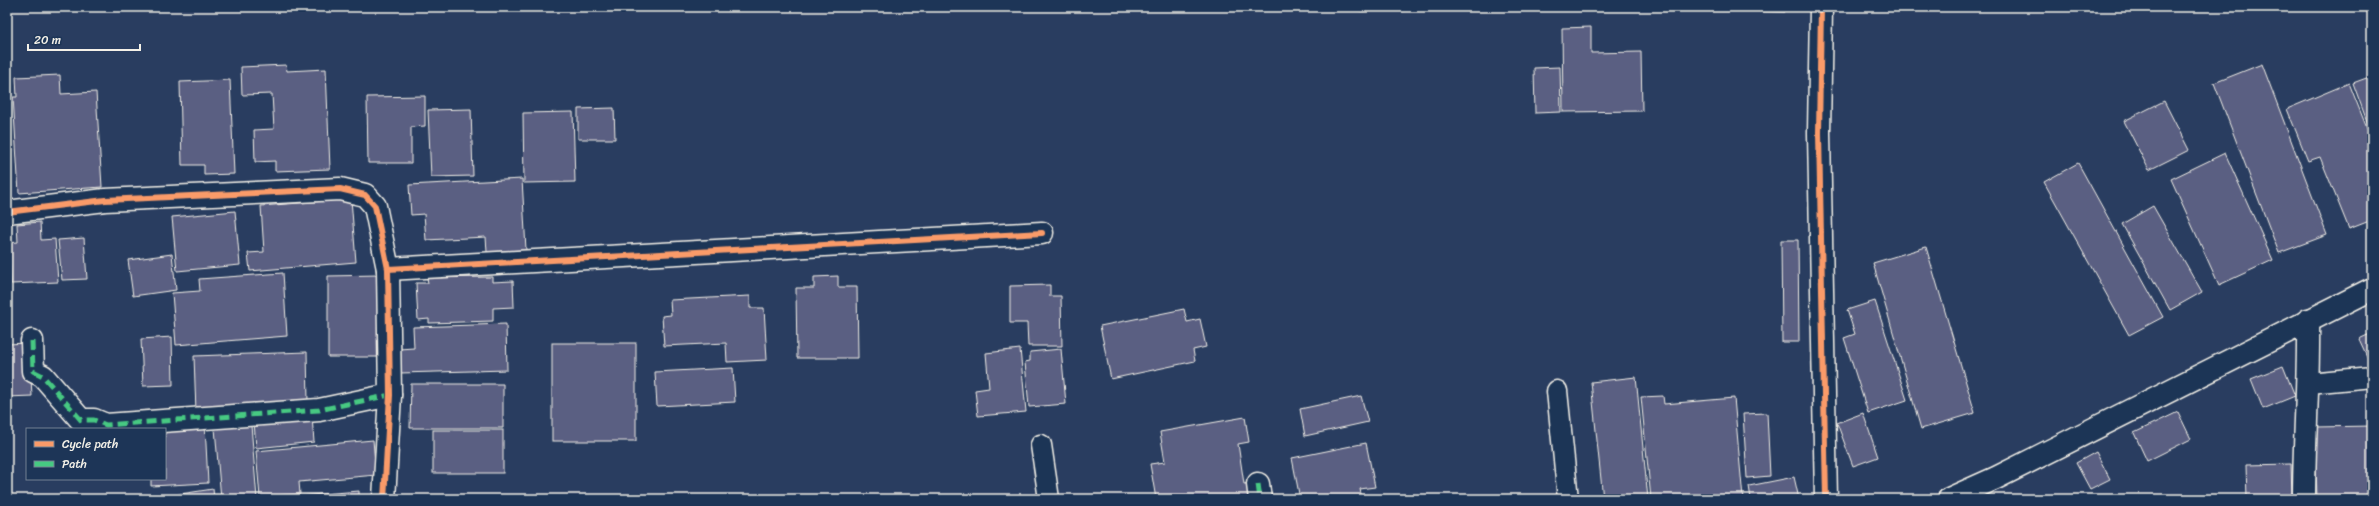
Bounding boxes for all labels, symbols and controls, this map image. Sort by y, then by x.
scale bar [28,26,140,52]
text: 20 m [34,29,61,51]
legend [26,428,166,480]
text: Cycle path [62,433,118,455]
text: Path [62,453,87,475]

